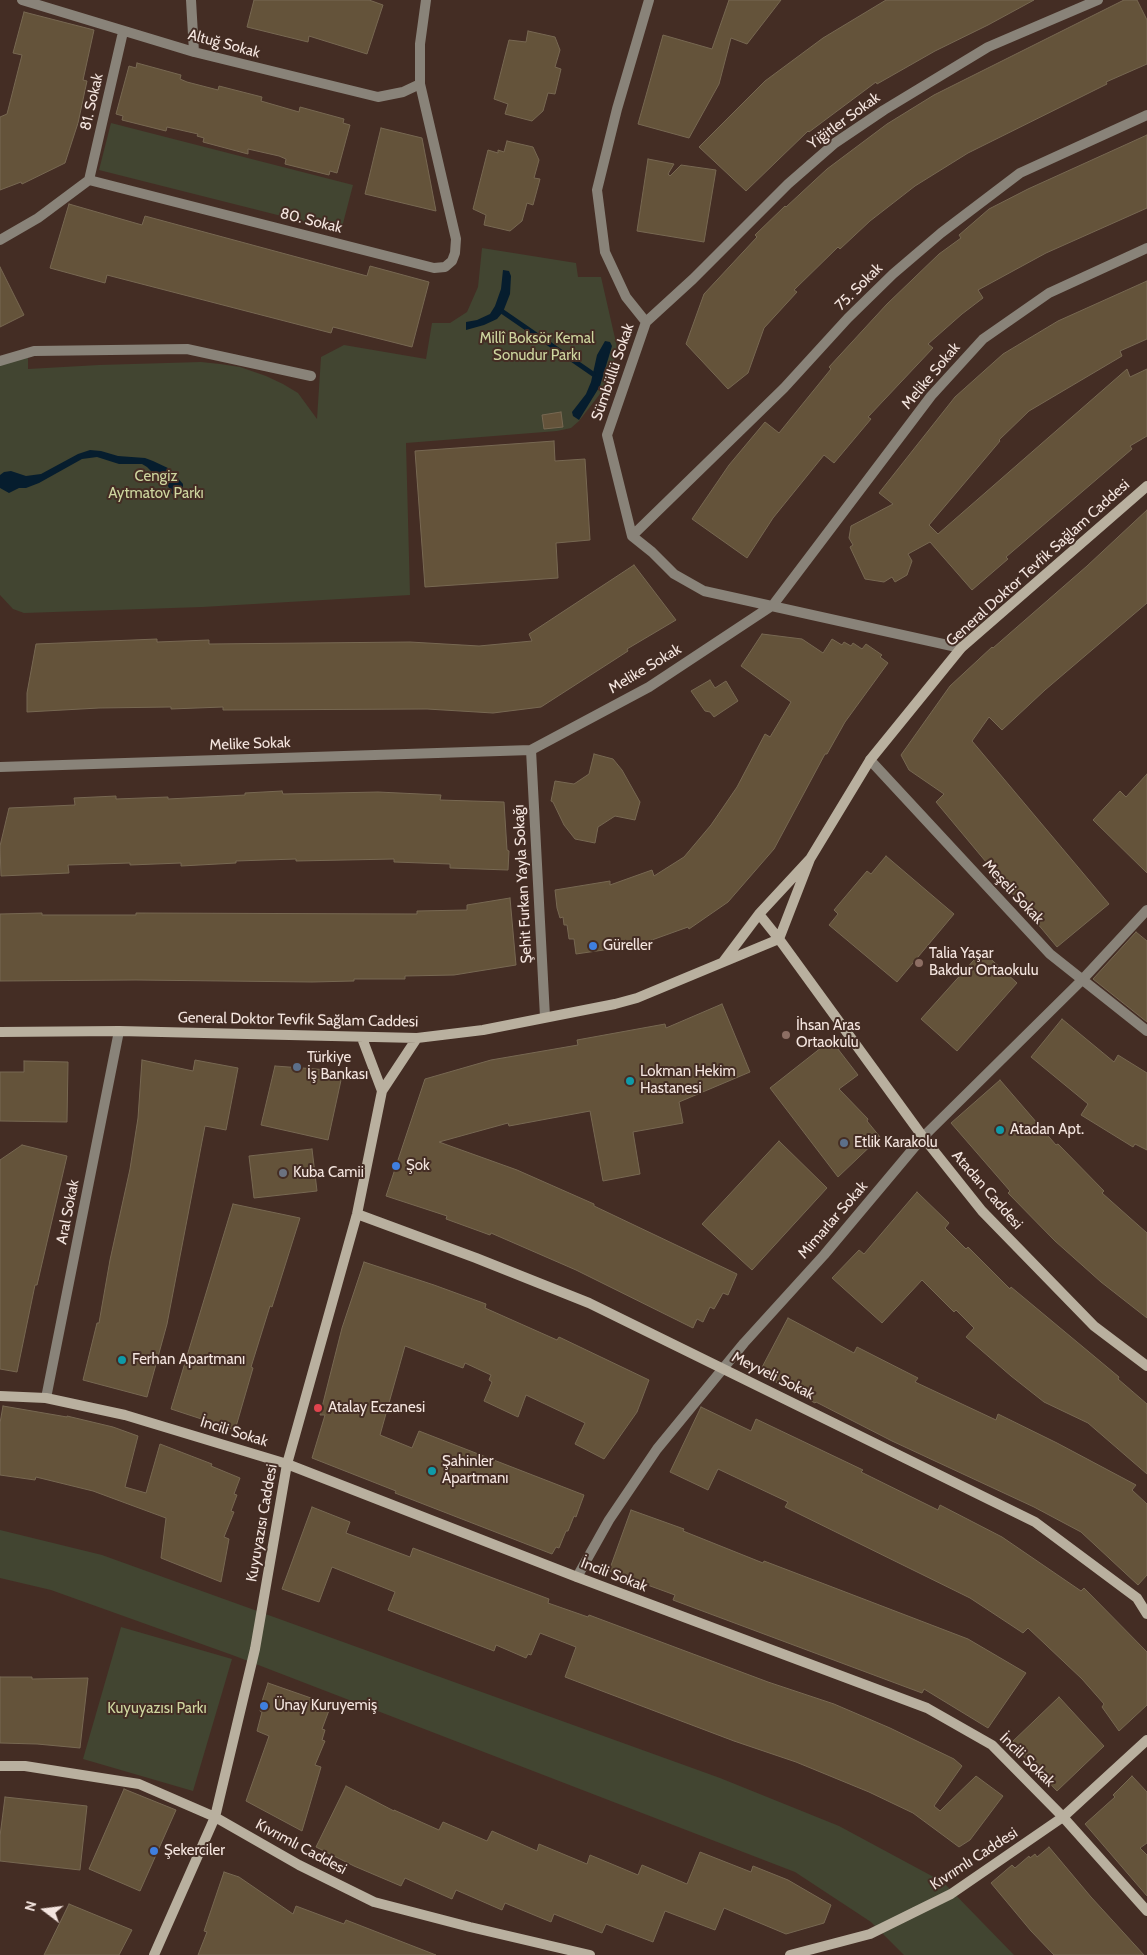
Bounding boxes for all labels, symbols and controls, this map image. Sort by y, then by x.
street label: Altuğ Sokak [186,26,262,62]
street label: 81. Sokak [77,72,107,132]
street label: Yiğitler Sokak [804,89,884,153]
street label: 80. Sokak [278,205,344,237]
street label: 75. Sokak [832,260,886,314]
street label: Sümbüllü Sokak [588,321,638,423]
park label: Millî Boksör Kemal Sonudur Parkı [480,330,594,365]
street label: Melike Sokak [898,339,964,413]
park label: Cengiz Aytmatov Parkı [108,468,204,503]
street label: General Doktor Tevfik Sağlam Caddesi [943,476,1133,650]
street label: Melike Sokak [605,640,685,698]
street label: Melike Sokak [209,734,291,754]
street label: Şehit Furkan Yayla Sokağı [510,804,536,964]
street label: Meşeli Sokak [979,856,1047,928]
place label: Güreller [603,937,652,955]
marker: Güreller [587,940,599,952]
place label: Talia Yaşar Bakdur Ortaokulu [929,945,1039,980]
marker: Talia Yaşar Bakdur Ortaokulu [913,957,925,969]
street label: General Doktor Tevfik Sağlam Caddesi [178,1009,418,1031]
place label: İhsan Aras Ortaokulu [796,1017,860,1052]
marker: İhsan Aras Ortaokulu [780,1029,792,1041]
place label: Türkiye İş Bankası [307,1049,368,1084]
marker: Türkiye İş Bankası [291,1061,303,1073]
place label: Lokman Hekim Hastanesi [640,1063,736,1098]
marker: Lokman Hekim Hastanesi [624,1075,636,1087]
place label: Atadan Apt. [1010,1121,1084,1139]
marker: Atadan Apt. [994,1124,1006,1136]
place label: Etlik Karakolu [854,1134,938,1152]
marker: Etlik Karakolu [838,1137,850,1149]
street label: Atadan Caddesi [948,1147,1026,1233]
place label: Şok [406,1157,430,1175]
marker: Şok [390,1160,402,1172]
place label: Kuba Camii [293,1164,364,1182]
marker: Kuba Camii [277,1167,289,1179]
street label: Aral Sokak [53,1178,83,1246]
street label: Mimarlar Sokak [794,1178,872,1262]
street label: Meyveli Sokak [729,1348,817,1404]
place label: Ferhan Apartmanı [132,1351,245,1369]
marker: Ferhan Apartmanı [116,1354,128,1366]
place label: Atalay Eczanesi [328,1399,425,1417]
marker: Atalay Eczanesi [312,1402,324,1414]
street label: İncili Sokak [198,1413,270,1451]
place label: Şahinler Apartmanı [442,1453,509,1488]
street label: Kuyuyazısı Caddesi [243,1463,281,1583]
marker: Şahinler Apartmanı [426,1465,438,1477]
street label: İncili Sokak [578,1554,650,1596]
place label: Ünay Kuruyemiş [274,1697,377,1715]
park label: Kuyuyazısı Parkı [107,1700,207,1718]
marker: Ünay Kuruyemiş [258,1700,270,1712]
street label: İncili Sokak [996,1729,1058,1791]
street label: Kıvrımlı Caddesi [252,1815,350,1879]
street label: Kıvrımlı Caddesi [927,1824,1021,1894]
place label: Şekerciler [164,1842,225,1860]
marker: Şekerciler [148,1845,160,1857]
north arrow [20,1885,70,1935]
text: N [21,1899,40,1913]

